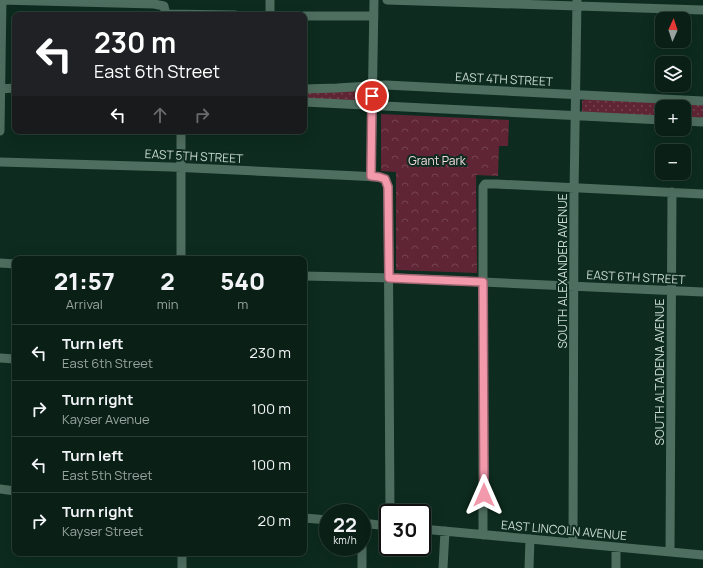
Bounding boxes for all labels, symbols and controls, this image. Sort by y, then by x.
north arrow [655,12,691,48]
map controls [655,12,691,180]
text: 230 m [94,23,176,61]
icon: left [28,28,80,80]
button: layers [655,56,691,92]
text: East 6th Street [94,59,220,83]
street label: EAST 4TH STREET [455,68,554,90]
pin [355,79,389,113]
icon: arrive [361,85,383,107]
button: + [655,100,691,136]
icon: left [107,104,129,126]
icon: ahead [149,104,171,126]
icon: right [191,104,213,126]
button: − [655,144,691,180]
street label: EAST 5TH STREET [144,145,244,167]
park label: Grant Park [408,152,467,169]
street label: SOUTH ALEXANDER AVENUE [554,193,571,349]
text: 21:57 [54,264,115,297]
text: 2 [160,264,175,297]
text: 540 [220,264,265,297]
street label: EAST 6TH STREET [586,266,687,288]
text: Arrival [66,295,103,313]
text: min [157,295,178,313]
text: m [237,295,248,313]
street label: SOUTH ALTADENA AVENUE [651,298,668,445]
text: Turn left [62,333,124,354]
icon: left [28,342,50,364]
text: 230 m [249,342,291,363]
text: East 6th Street [62,354,153,372]
text: Turn right [62,389,133,410]
icon: right [28,398,50,420]
text: 100 m [251,398,291,419]
text: Kayser Avenue [62,410,150,428]
text: Turn left [62,445,124,466]
icon: left [28,454,50,476]
text: 100 m [251,454,291,475]
text: East 5th Street [62,466,152,484]
position arrow [463,474,505,516]
text: Turn right [62,501,133,522]
speed limit sign: 30 [379,504,431,556]
icon: right [28,510,50,532]
text: 20 m [258,510,291,531]
text: 22 [333,511,357,538]
street label: EAST LINCOLN AVENUE [500,516,628,544]
text: Kayser Street [62,522,143,540]
text: km/h [333,533,357,547]

